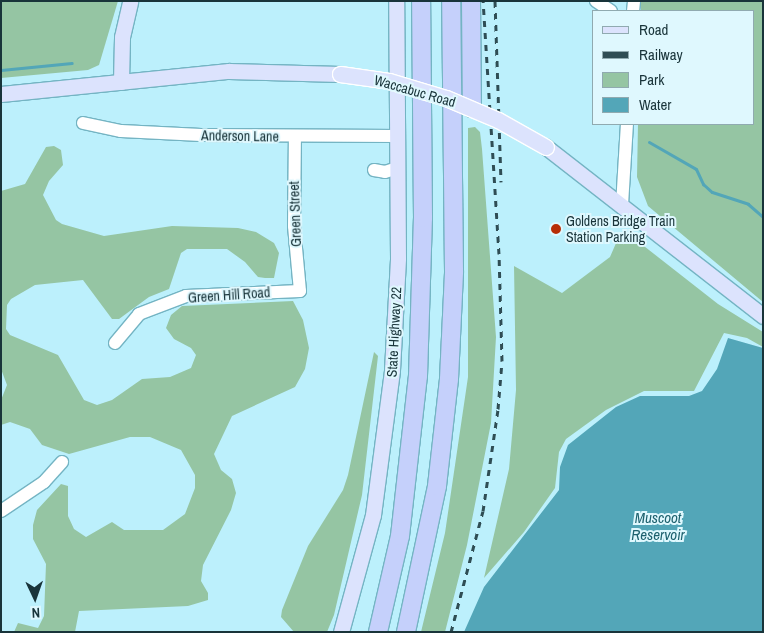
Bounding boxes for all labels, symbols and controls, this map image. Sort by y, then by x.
legend [592,10,754,125]
text: Road [639,19,668,40]
text: Railway [639,44,683,65]
text: Park [639,69,664,90]
street label: Waccabuc Road [372,71,458,111]
text: Water [639,94,671,115]
street label: Anderson Lane [201,127,279,145]
street label: Green Street [285,181,305,247]
place label: Goldens Bridge Train Station Parking [566,213,675,246]
marker: Goldens Bridge Train Station Parking [550,223,562,235]
street label: Green Hill Road [187,284,271,306]
street label: State Highway 22 [383,286,405,378]
water label: Muscoot Reservoir [631,508,685,543]
north arrow [10,573,60,623]
text: N [31,604,40,622]

